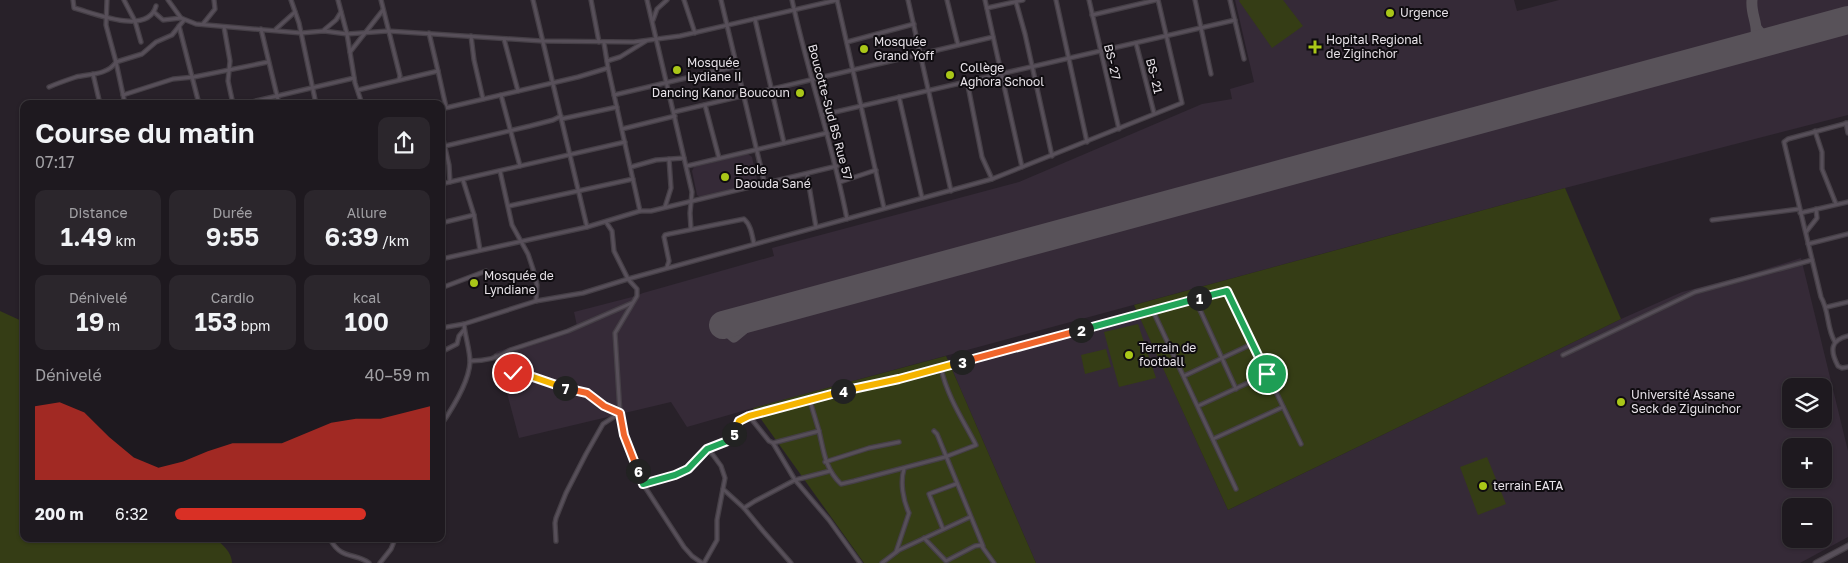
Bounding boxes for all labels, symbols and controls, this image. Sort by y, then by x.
place label: Urgence [1400,5,1449,20]
marker: Urgence [1384,7,1396,19]
place label: Hopital Regional de Ziginchor [1326,32,1422,61]
place label: Mosquée Grand Yoff [874,34,935,63]
marker: Hopital Regional de Ziginchor [1308,40,1322,54]
street label: Boucotte-Sud BS Rue 57 [805,42,856,181]
street label: BS- 27 [1101,42,1124,81]
marker: Mosquée Grand Yoff [858,43,870,55]
place label: Mosquée Lydiane II [687,55,742,84]
street label: BS- 21 [1143,57,1166,95]
place label: Collège Aghora School [960,60,1044,89]
marker: Mosquée Lydiane II [671,64,683,76]
marker: Collège Aghora School [944,69,956,81]
place label: Dancing Kanor Boucoun [652,85,790,100]
marker: Dancing Kanor Boucoun [794,87,806,99]
text: Course du matin [35,116,255,149]
button: share [378,117,430,169]
text: 07:17 [35,152,74,172]
place label: Ecole Daouda Sané [735,162,811,191]
marker: Ecole Daouda Sané [719,171,731,183]
text: Distance [69,204,128,221]
text: Durée [213,204,252,221]
text: Allure [347,204,387,221]
text: 1.49 [60,221,112,252]
text: 9:55 [206,221,259,252]
text: 6:39 [325,221,379,252]
text: km [112,232,136,249]
text: /km [379,232,409,249]
place label: Mosquée de Lyndiane [484,268,554,297]
marker: Mosquée de Lyndiane [468,277,480,289]
pin: 1 [1186,286,1212,310]
text: Dénivelé [69,289,127,306]
text: Cardio [211,289,254,306]
text: kcal [353,289,381,306]
text: 1 [1196,290,1203,307]
text: 19 [76,306,104,337]
text: 153 [195,306,237,337]
text: 100 [345,306,389,337]
text: m [104,317,120,334]
text: bpm [237,317,270,334]
pin: 2 [1068,318,1094,342]
text: 2 [1077,322,1086,339]
place label: Terrain de football [1139,340,1196,369]
marker: Terrain de football [1123,349,1135,361]
pin: 3 [950,350,974,374]
pin [492,352,534,394]
pin [1246,353,1288,395]
text: 3 [958,354,967,371]
icon: check [499,359,527,387]
icon: arrive [1253,360,1281,388]
text: Dénivelé [35,365,102,385]
text: 40–59 m [365,365,430,385]
pin: 7 [552,376,578,400]
pin: 4 [830,378,856,404]
map controls [1782,378,1832,548]
button: layers [1782,378,1832,428]
text: 7 [562,380,569,397]
text: 4 [839,383,848,400]
place label: Université Assane Seck de Ziguinchor [1631,387,1741,416]
marker: Université Assane Seck de Ziguinchor [1615,396,1627,408]
pin: 5 [722,422,746,446]
text: 5 [730,426,739,443]
button: + [1782,438,1832,488]
pin: 6 [626,458,650,484]
text: 6 [634,463,643,480]
place label: terrain EATA [1493,478,1563,493]
marker: terrain EATA [1477,480,1489,492]
button: − [1782,498,1832,548]
text: 200 m [35,504,84,524]
text: 6:32 [115,504,148,524]

